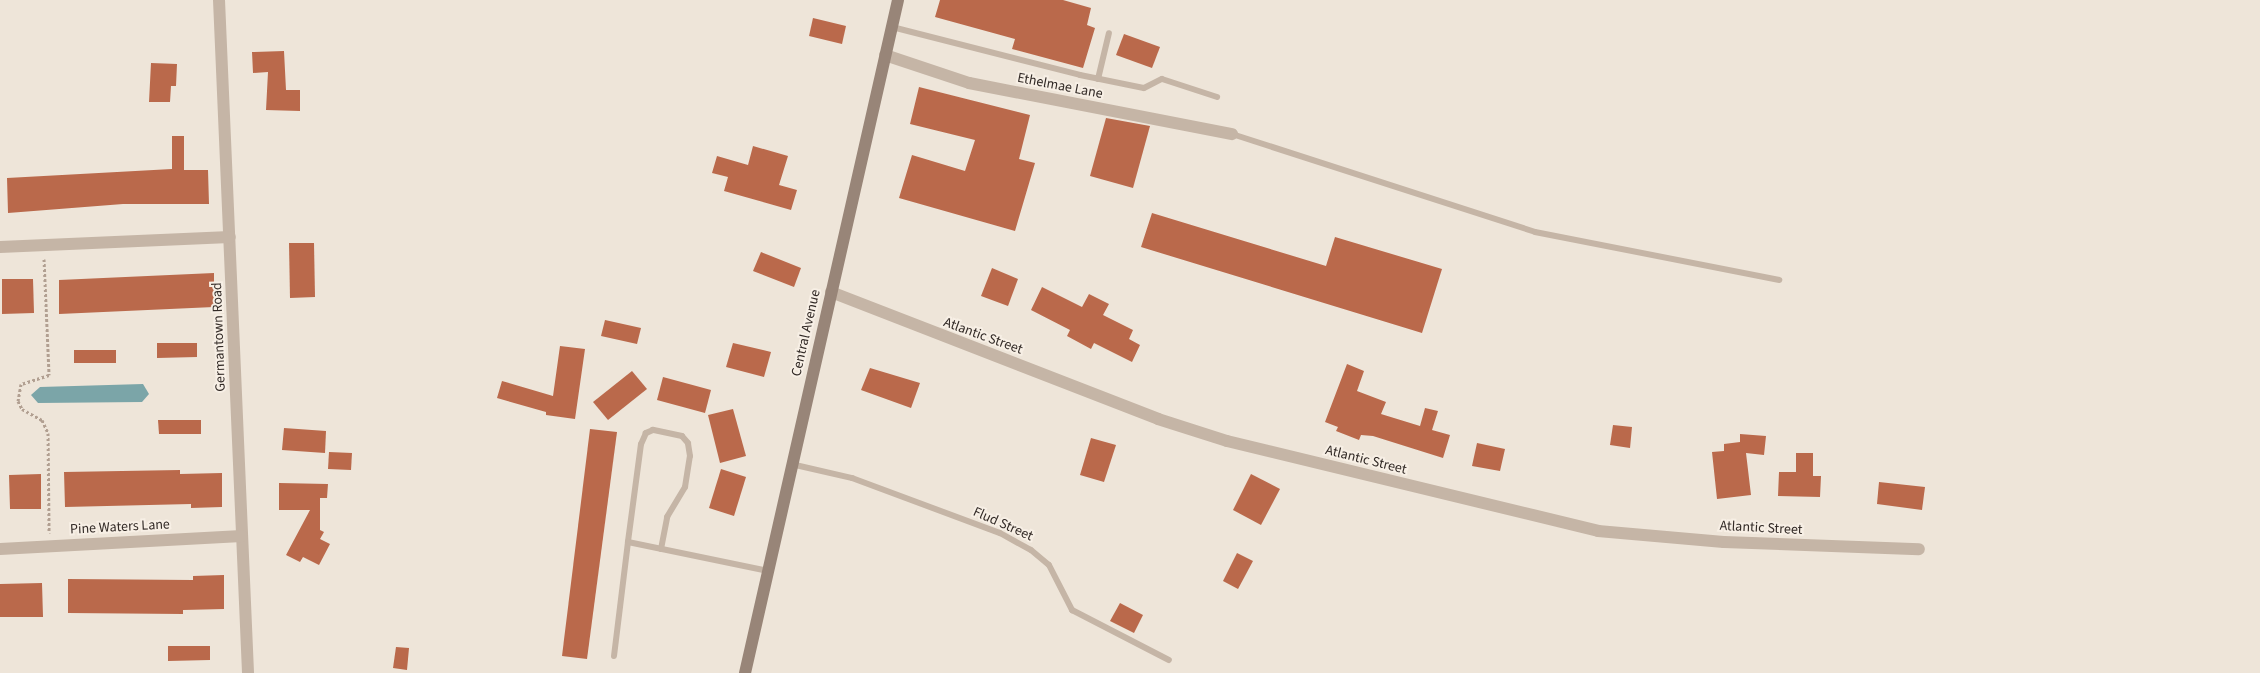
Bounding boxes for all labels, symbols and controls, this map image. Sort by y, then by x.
street label: Ethelmae Lane [1016,69,1104,103]
street label: Germantown Road [209,282,229,392]
street label: Central Avenue [788,288,824,378]
street label: Atlantic Street [941,314,1025,358]
street label: Atlantic Street [1324,442,1408,478]
street label: Flud Street [970,503,1036,545]
street label: Pine Waters Lane [70,516,170,538]
street label: Atlantic Street [1719,517,1803,539]

